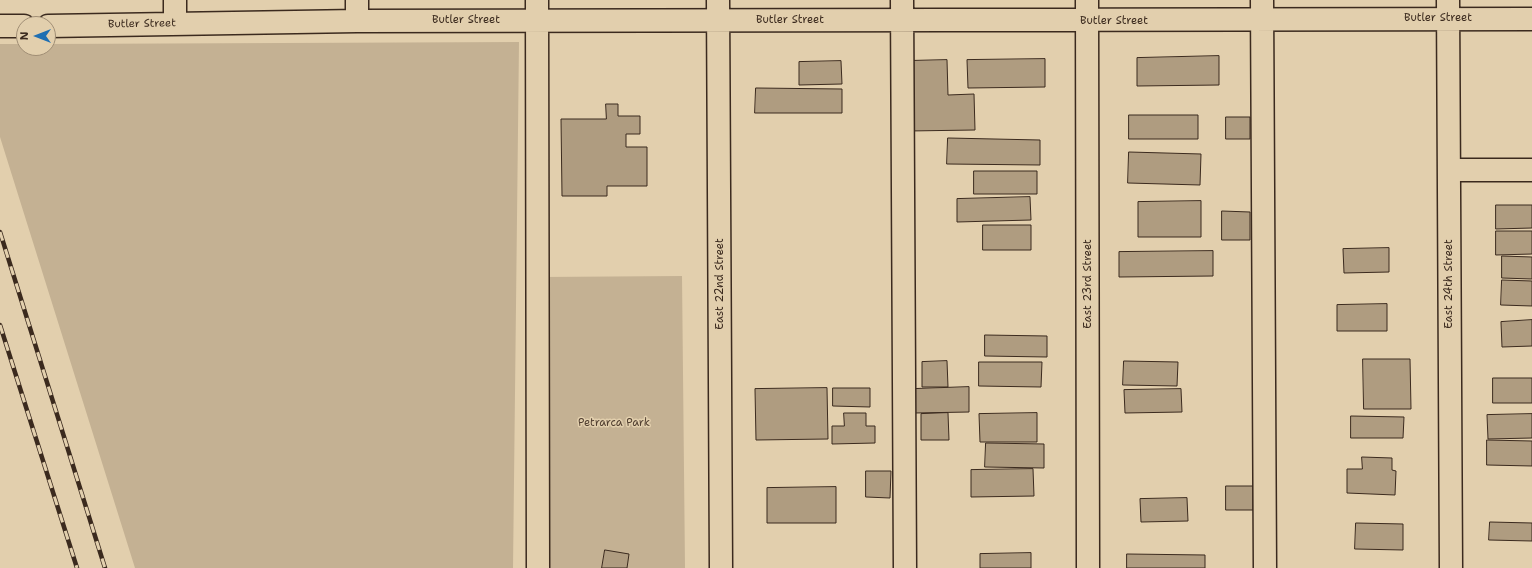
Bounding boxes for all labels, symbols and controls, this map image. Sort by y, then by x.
street label: Butler Street [1404,11,1472,25]
street label: Butler Street [432,13,500,27]
street label: Butler Street [756,13,824,27]
street label: Butler Street [1080,14,1148,28]
north arrow [16,16,56,56]
street label: Butler Street [108,17,176,31]
text: N [17,32,32,40]
street label: East 22nd Street [713,238,727,330]
street label: East 23rd Street [1081,239,1095,329]
street label: East 24th Street [1442,239,1456,329]
park label: Petrarca Park [578,416,650,430]

